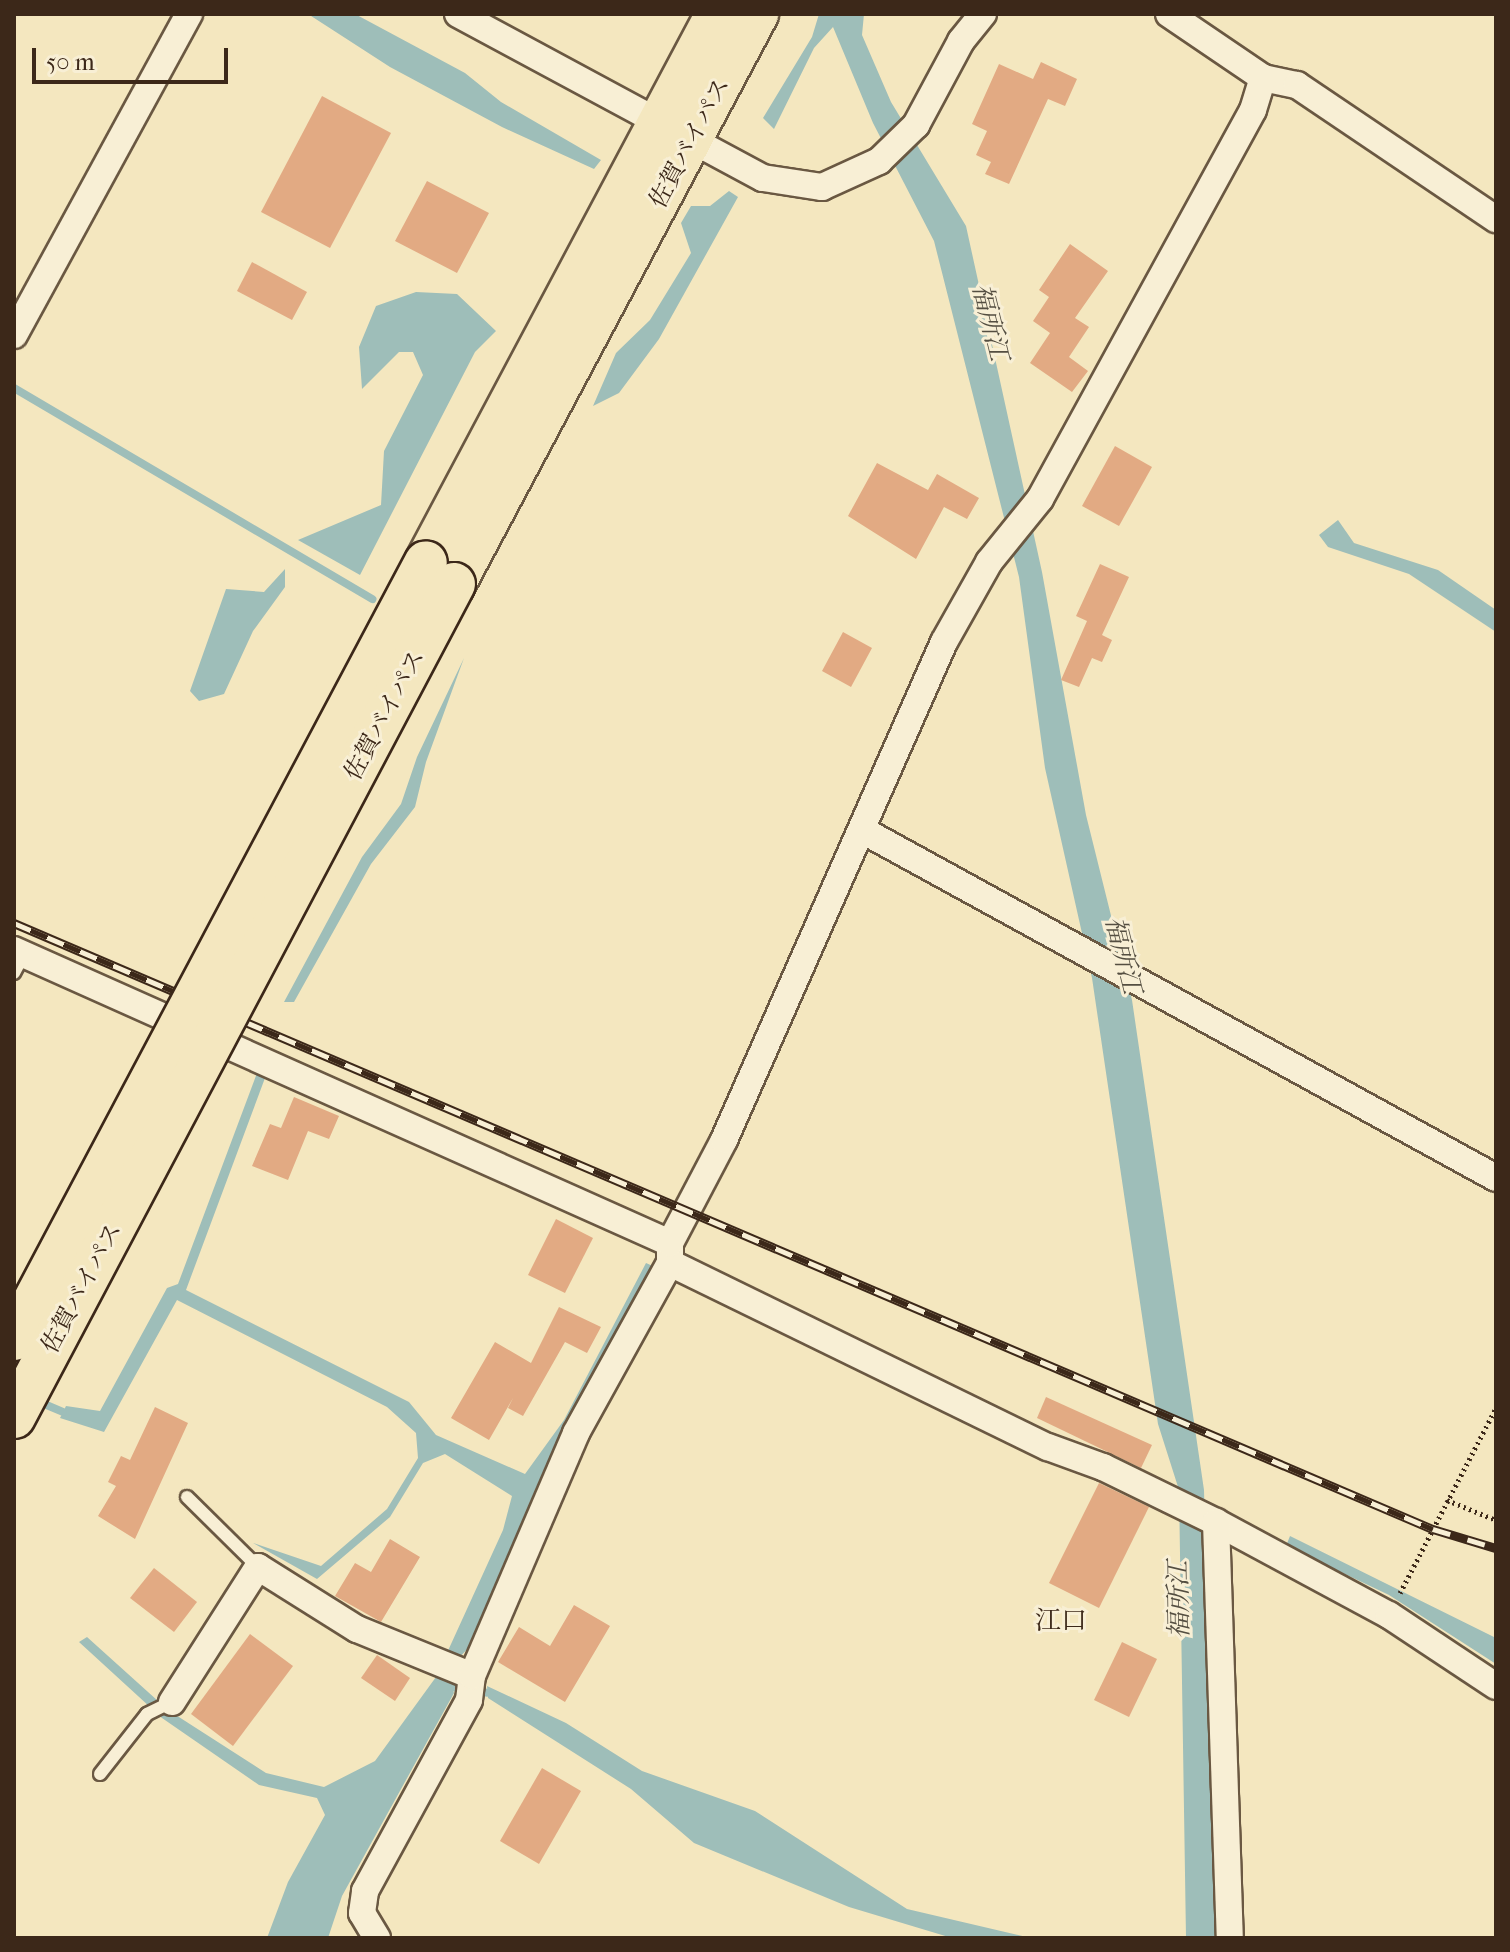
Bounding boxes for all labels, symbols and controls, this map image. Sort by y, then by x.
scale bar [36,32,232,82]
text: 50 m [46,48,95,76]
street label: 佐賀バイパス [643,73,737,213]
water label: 福所江 [965,280,1015,364]
street label: 佐賀バイパス [338,645,432,785]
water label: 福所江 [1098,913,1148,997]
street label: 佐賀バイパス [35,1218,129,1358]
water label: 福所江 [1163,1561,1195,1639]
district label: 江口 [1035,1605,1087,1637]

